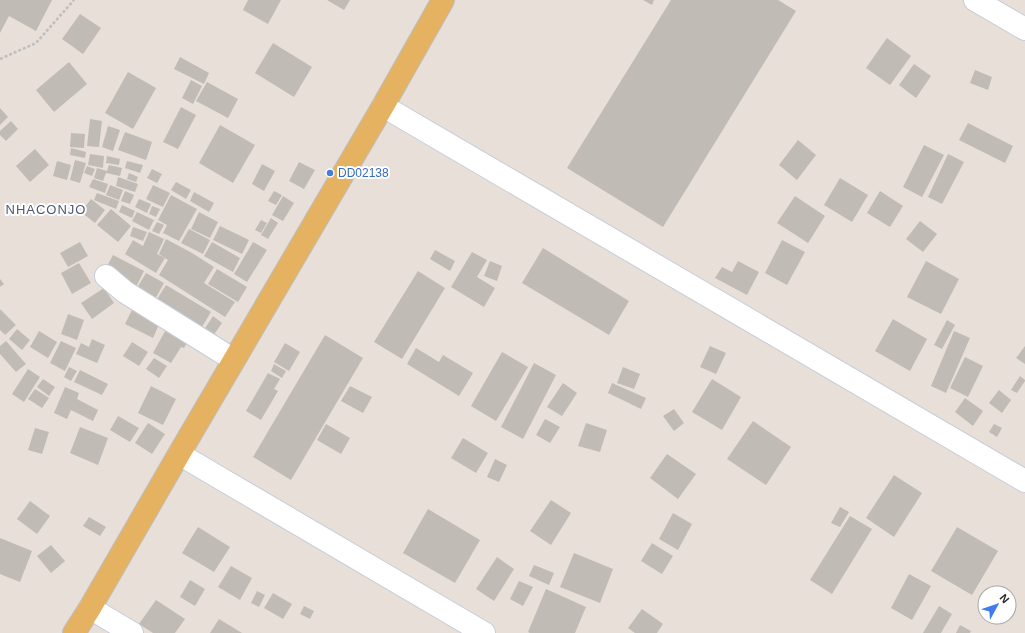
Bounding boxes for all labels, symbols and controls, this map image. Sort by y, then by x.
place label: DD02138 [338,166,389,180]
marker: DD02138 [325,168,335,178]
district label: NHACONJO [6,202,86,217]
north arrow [977,585,1017,625]
text: N [998,592,1012,606]

